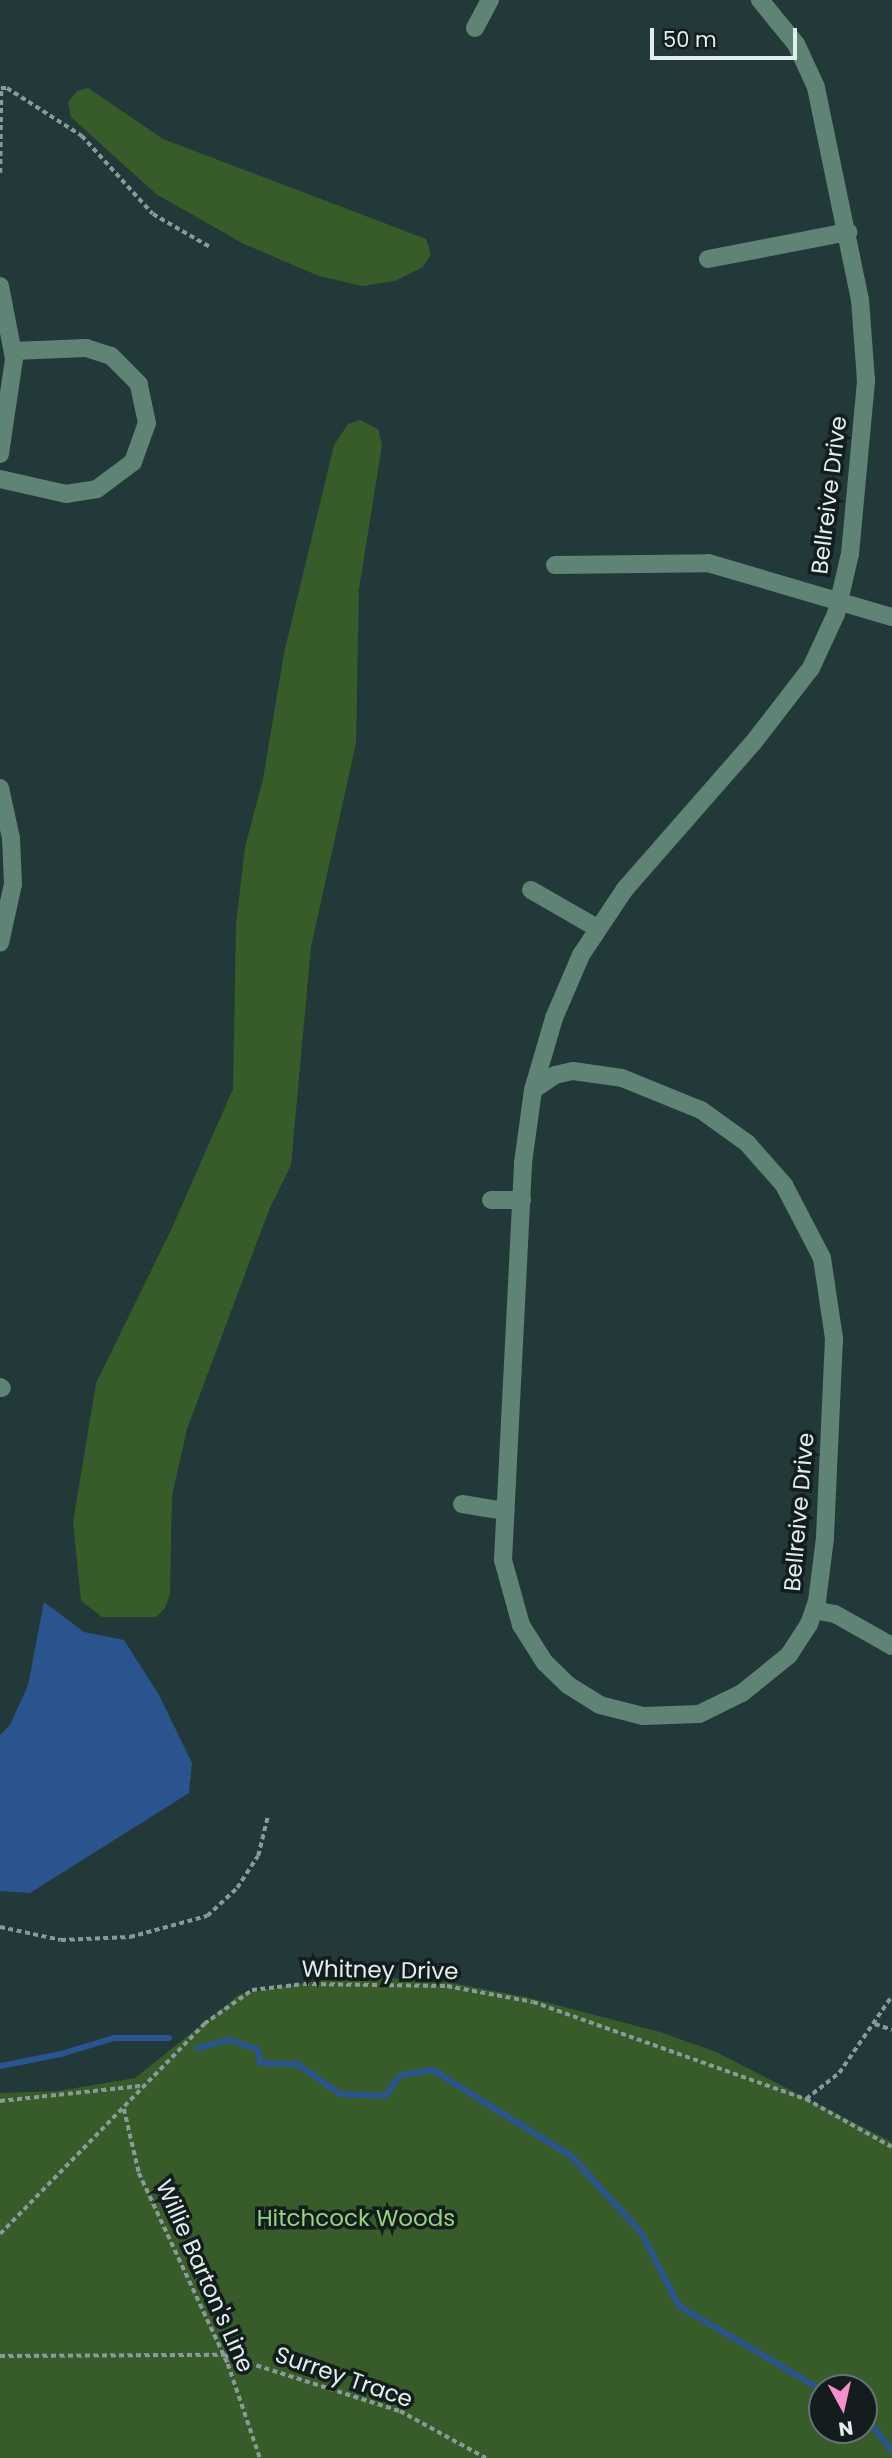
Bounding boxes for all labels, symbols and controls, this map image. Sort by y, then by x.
scale bar [654,14,801,58]
text: 50 m [663,25,717,54]
street label: Bellreive Drive [806,414,852,576]
street label: Bellreive Drive [778,1432,820,1592]
street label: Whitney Drive [301,1955,459,1985]
street label: Willie Barton's Line [150,2175,260,2377]
park label: Hitchcock Woods [257,2204,455,2232]
street label: Surrey Trace [272,2341,416,2413]
north arrow [808,2374,878,2444]
text: N [837,2414,855,2443]

